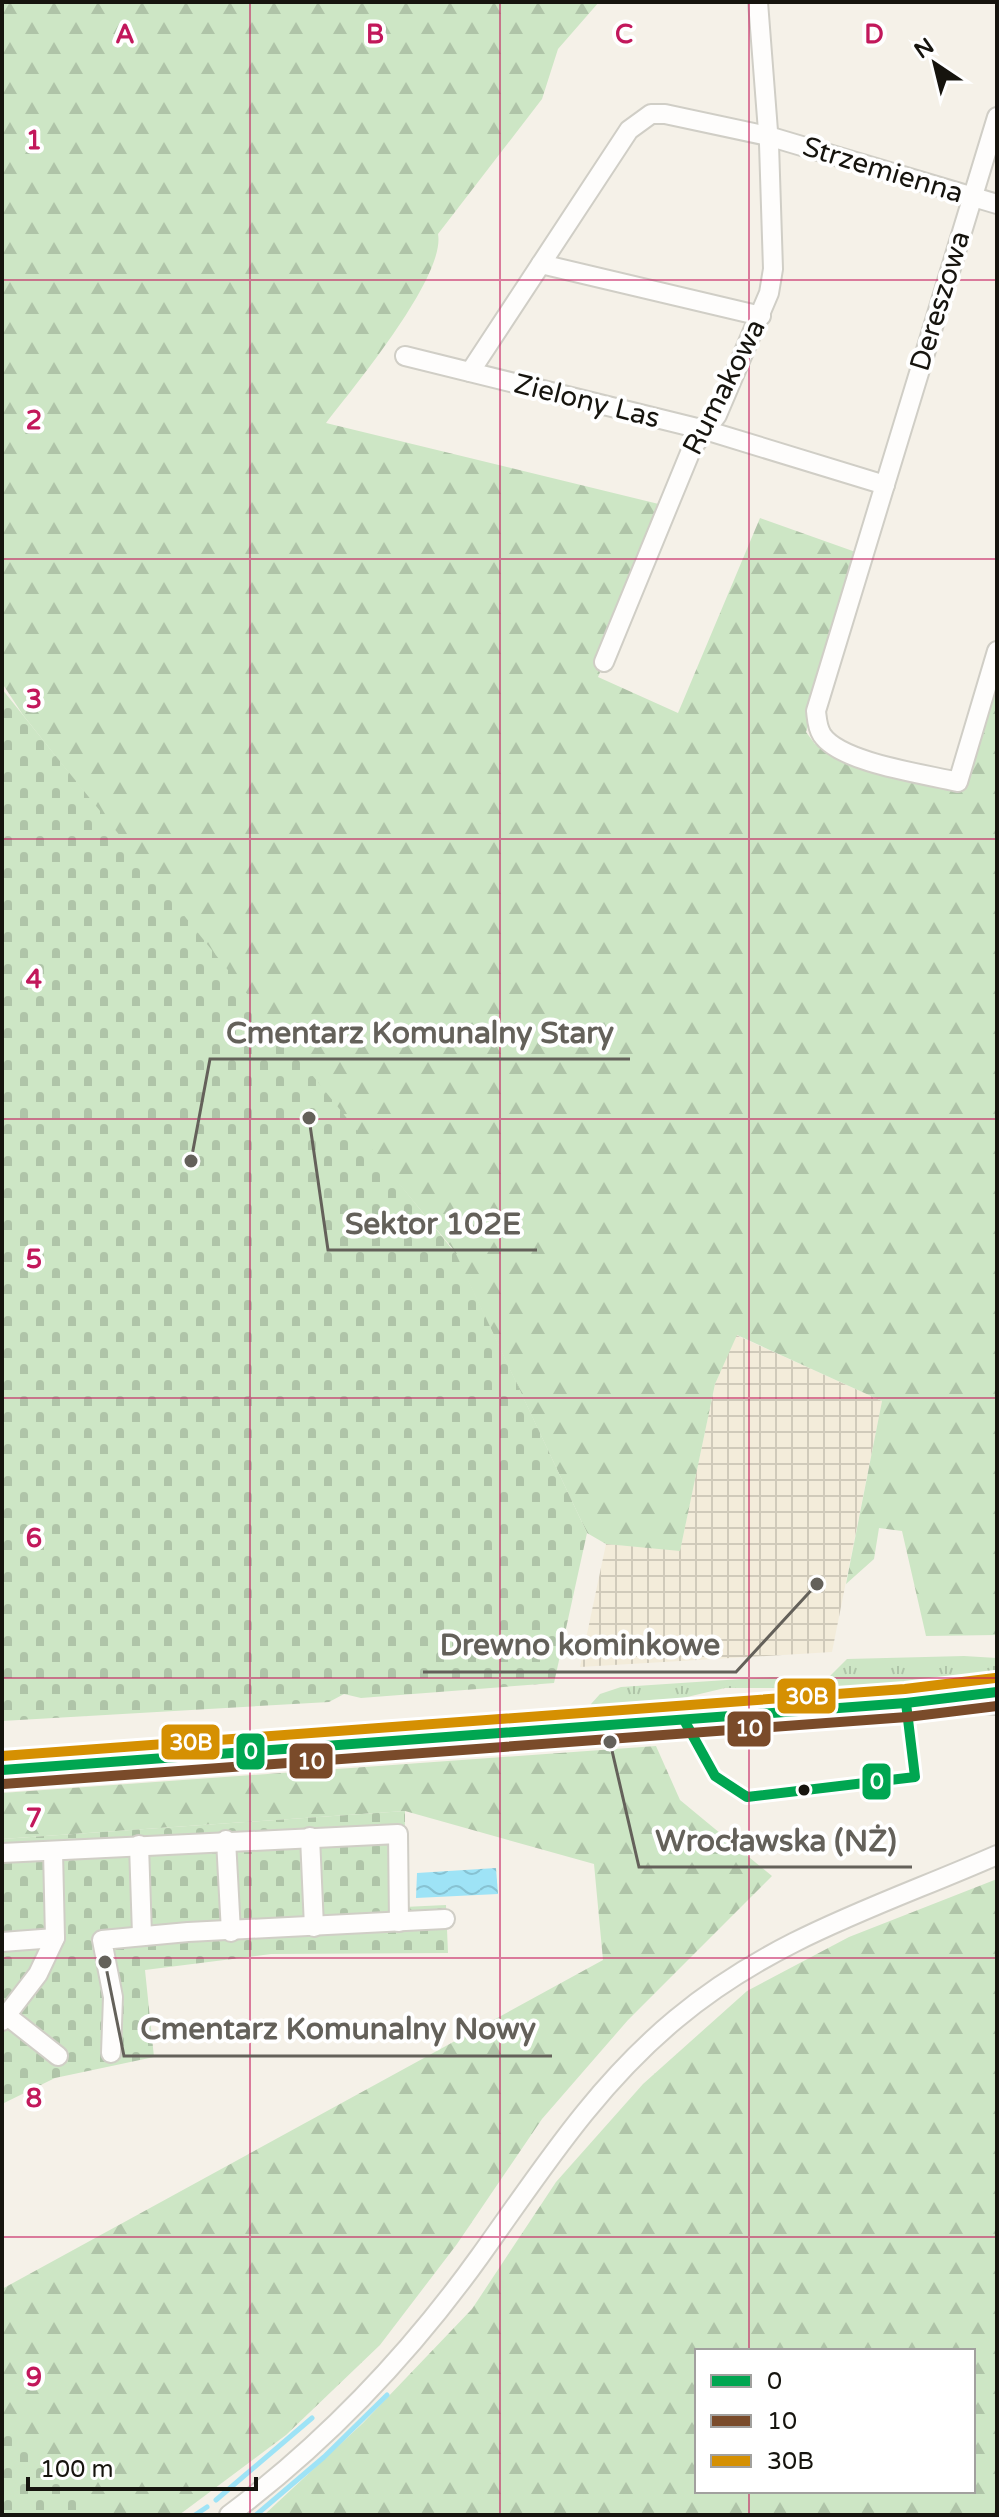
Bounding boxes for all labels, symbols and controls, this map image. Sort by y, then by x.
text: A [115,19,135,50]
text: B [366,19,384,50]
text: C [615,19,633,50]
text: D [864,19,884,50]
north arrow [895,24,975,104]
text: N [909,33,939,64]
text: 1 [26,125,42,156]
street label: Strzemienna [799,129,967,211]
street label: Dereszowa [903,227,977,375]
street label: Rumakowa [675,313,773,461]
street label: Zielony Las [511,366,663,436]
text: 2 [26,405,42,436]
text: 3 [26,684,42,715]
text: 4 [26,964,42,995]
callout: Cmentarz Komunalny Stary [210,1005,630,1059]
text: Cmentarz Komunalny Stary [226,1015,614,1052]
callout: Sektor 102E [328,1196,537,1250]
text: Sektor 102E [345,1206,521,1243]
text: 5 [26,1244,42,1275]
text: 6 [26,1523,42,1554]
callout: Drewno kominkowe [423,1618,736,1672]
text: Drewno kominkowe [440,1627,720,1664]
line badge: 30B [776,1677,837,1715]
text: 30B [786,1684,828,1710]
line badge: 10 [726,1710,772,1748]
text: 10 [735,1716,763,1742]
line badge: 30B [160,1723,221,1761]
text: 30B [170,1730,212,1756]
line badge: 0 [235,1732,266,1771]
text: 0 [244,1739,258,1765]
line badge: 10 [288,1742,334,1780]
text: 10 [297,1749,325,1775]
line badge: 0 [861,1762,892,1801]
text: 0 [870,1769,884,1795]
unlabelled marker [796,1782,812,1798]
text: 7 [26,1803,42,1834]
callout: Wrocławska (NŻ) [639,1813,912,1867]
text: Wrocławska (NŻ) [655,1823,897,1860]
callout: Cmentarz Komunalny Nowy [124,2002,552,2056]
text: Cmentarz Komunalny Nowy [140,2011,536,2048]
text: 8 [26,2083,42,2114]
legend [695,2349,975,2493]
text: 9 [26,2362,42,2393]
text: 0 [767,2367,782,2396]
text: 10 [767,2407,797,2436]
scale bar [28,2441,256,2491]
text: 30B [767,2447,814,2476]
text: 100 m [40,2455,114,2484]

